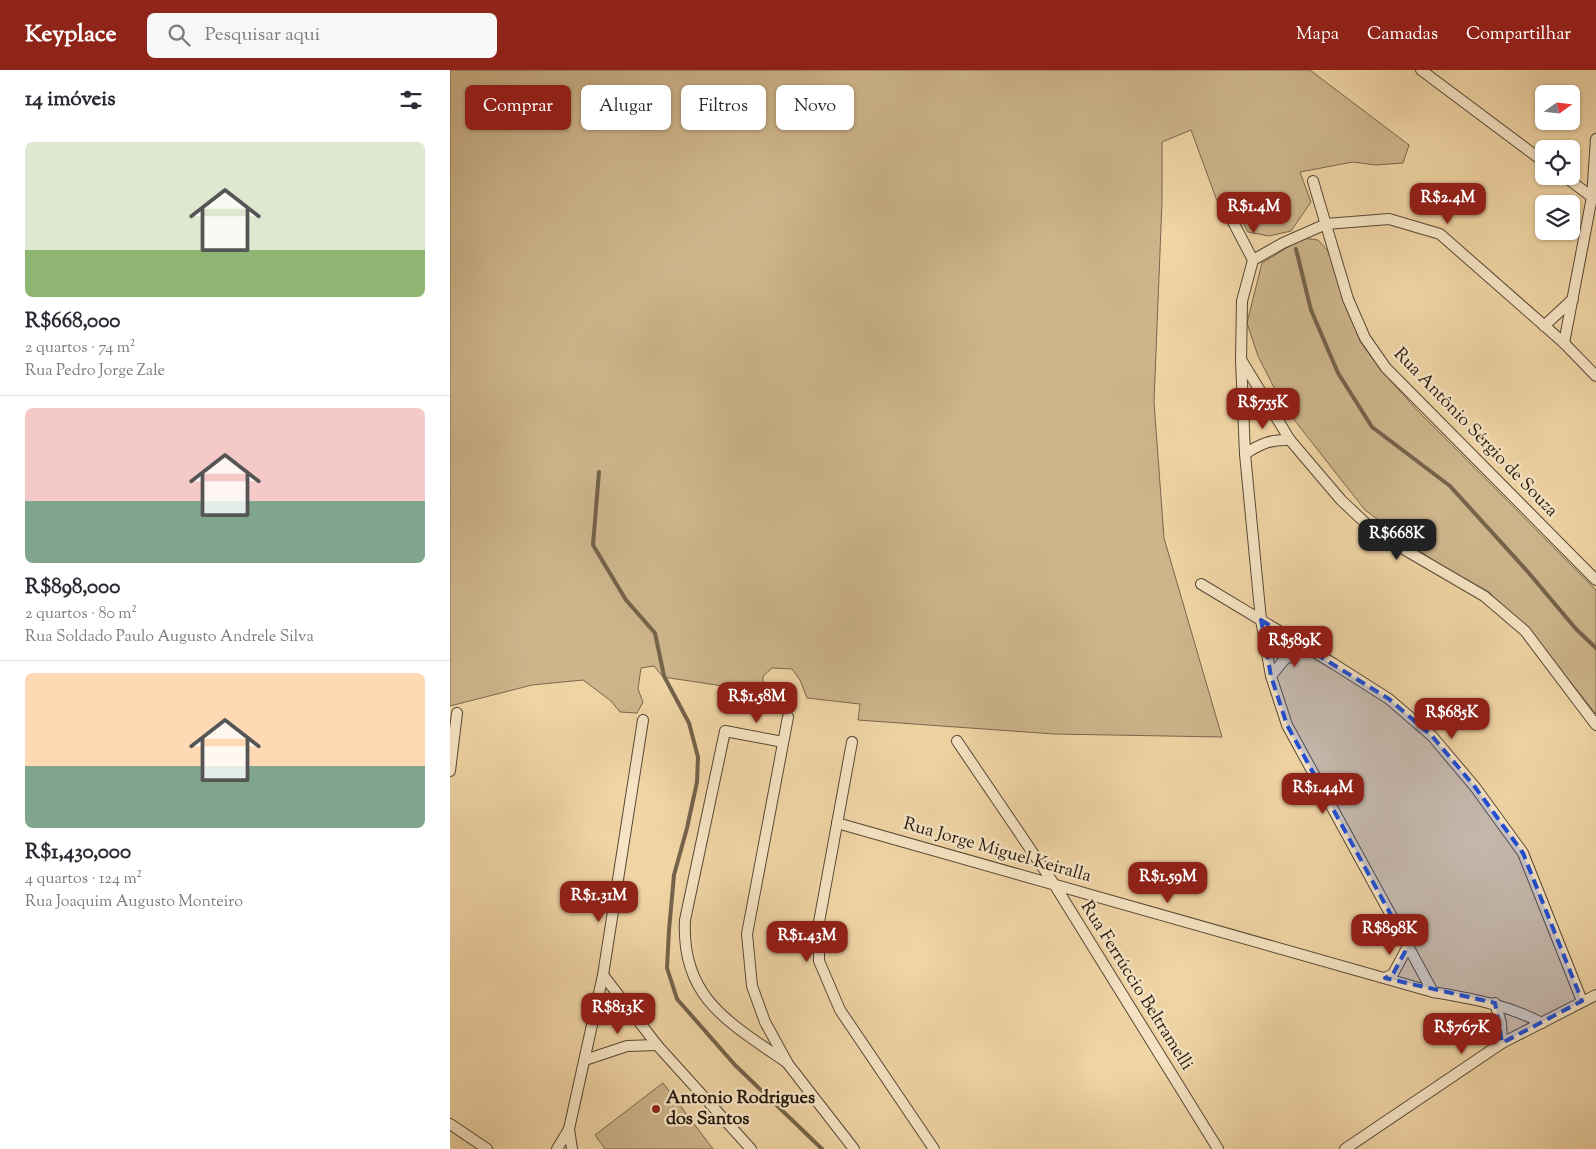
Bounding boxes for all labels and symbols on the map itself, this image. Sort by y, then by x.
north arrow [1535,85,1580,130]
pin: R$2.4M [1407,182,1489,225]
pin: R$1.4M [1213,191,1295,234]
street label: Rua Antônio Sérgio de Souza [1387,342,1563,524]
pin: R$755K [1222,388,1304,430]
pin: R$668K [1356,518,1438,561]
pin: R$589K [1254,626,1336,668]
pin: R$1.58M [711,682,803,724]
pin: R$685K [1411,698,1493,740]
pin: R$1.44M [1277,772,1369,815]
street label: Rua Jorge Miguel Keiralla [900,812,1094,890]
pin: R$1.59M [1122,862,1214,904]
pin: R$1.31M [553,880,645,923]
street label: Rua Ferrúccio Beltramelli [1073,896,1199,1076]
pin: R$898K [1349,914,1431,956]
pin: R$1.43M [761,920,853,963]
pin: R$813K [577,992,659,1035]
pin: R$767K [1421,1012,1503,1055]
place label: Antonio Rodrigues dos Santos [666,1086,815,1133]
marker: Antonio Rodrigues dos Santos [650,1103,662,1115]

